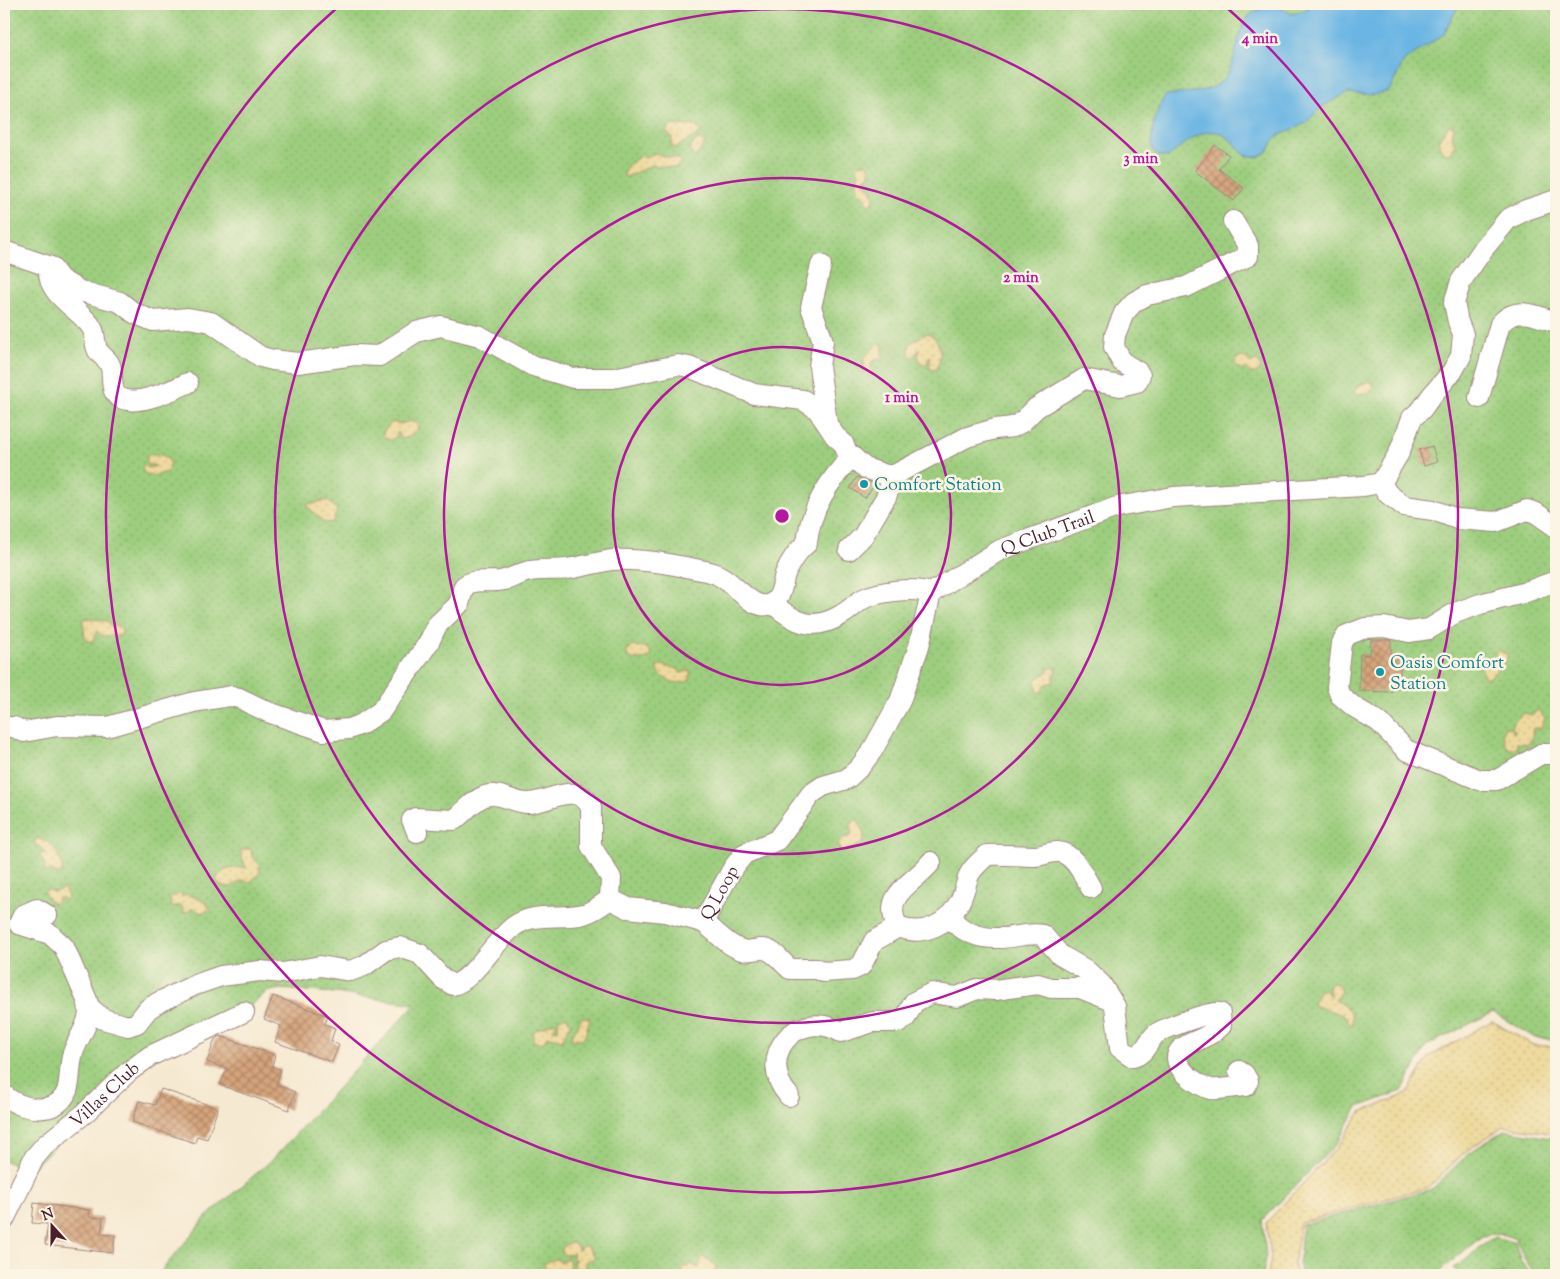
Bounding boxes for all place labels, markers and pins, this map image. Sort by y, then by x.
place label: Comfort Station [874,473,1002,499]
marker: Comfort Station [858,478,870,490]
centre of rings [773,507,791,525]
place label: Oasis Comfort Station [1390,651,1504,698]
marker: Oasis Comfort Station [1374,666,1386,678]

